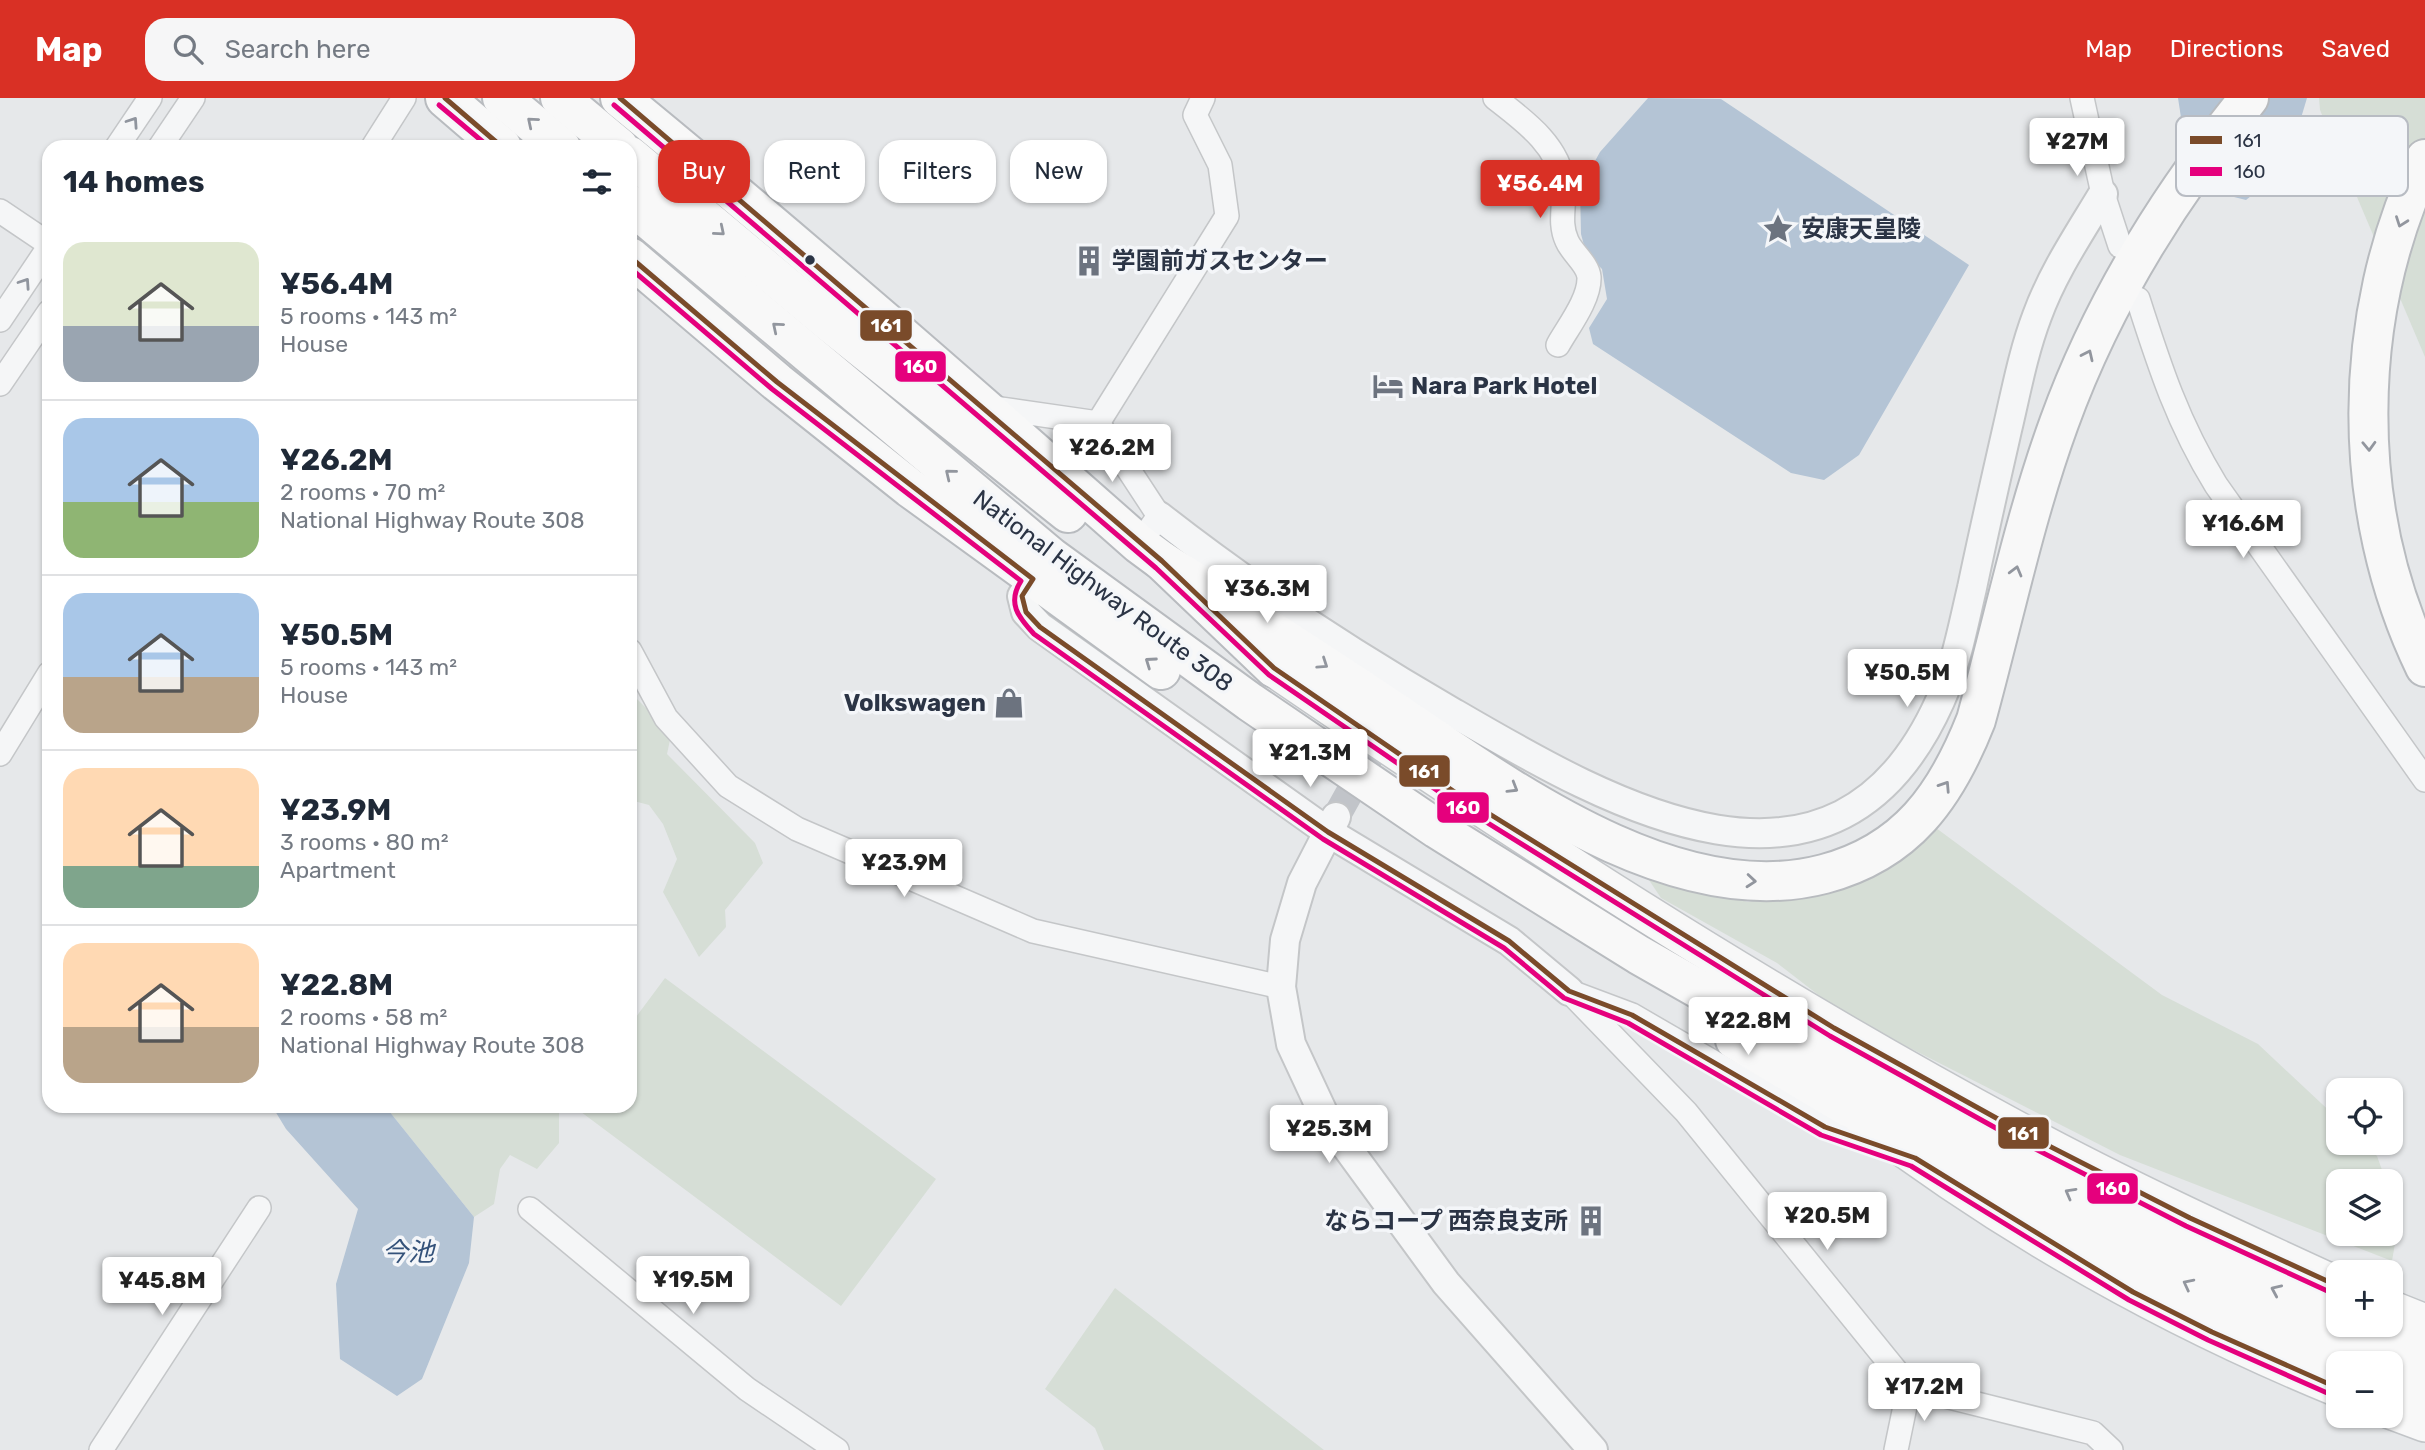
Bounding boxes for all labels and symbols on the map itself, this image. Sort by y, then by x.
legend [2176,116,2408,196]
one-way arrow [125,117,138,130]
one-way arrow [527,118,539,131]
pin: ¥27M [2036,118,2118,178]
text: 161 [2234,129,2261,152]
pin: ¥56.4M [1483,160,1597,220]
text: 160 [2234,160,2266,183]
place icon: 安康天皇陵 [1761,212,1795,246]
place label: 安康天皇陵 [1801,215,1921,243]
one-way arrow [2395,216,2409,228]
one-way arrow [712,223,725,235]
building icon: 学園前ガスセンター [1072,244,1106,278]
place label: 学園前ガスセンター [1112,247,1328,275]
unlabelled marker [803,253,817,267]
one-way arrow [16,278,29,291]
line badge: 161 [859,309,913,342]
text: 161 [871,314,901,337]
one-way arrow [773,322,785,335]
line badge: 160 [894,350,947,383]
one-way arrow [2079,350,2093,362]
text: 160 [903,355,937,378]
hotel icon: Nara Park Hotel [1371,369,1405,403]
place label: Nara Park Hotel [1411,372,1597,400]
pin: ¥26.2M [1055,424,1169,484]
one-way arrow [2361,441,2376,452]
one-way arrow [946,470,958,483]
street label: National Highway Route 308 [968,484,1238,698]
pin: ¥16.6M [2186,500,2300,560]
one-way arrow [2008,565,2023,577]
pin: ¥36.3M [1210,566,1324,625]
pin: ¥50.5M [1850,650,1964,709]
one-way arrow [1315,655,1328,668]
one-way arrow [1145,658,1158,670]
shop icon: Volkswagen [992,686,1026,720]
place label: Volkswagen [844,689,986,717]
pin: ¥21.3M [1253,730,1367,789]
line badge: 161 [1398,754,1451,788]
text: 161 [1409,760,1439,783]
one-way arrow [1506,779,1519,792]
one-way arrow [1936,780,1949,793]
line badge: 160 [1436,791,1490,824]
text: 160 [1446,796,1480,819]
pin: ¥23.9M [847,840,961,899]
one-way arrow [1746,873,1757,888]
pin: ¥22.8M [1691,998,1805,1057]
pin: ¥25.3M [1272,1105,1386,1165]
line badge: 161 [1997,1116,2050,1150]
text: 161 [2008,1122,2038,1145]
line badge: 160 [2086,1172,2139,1205]
text: 160 [2096,1177,2130,1200]
one-way arrow [2065,1188,2077,1201]
pin: ¥20.5M [1770,1192,1884,1252]
building icon: ならコープ 西奈良支所 [1574,1204,1608,1238]
place label: ならコープ 西奈良支所 [1324,1207,1568,1235]
water label: 今池 [382,1237,437,1268]
pin: ¥19.5M [636,1256,750,1316]
pin: ¥45.8M [105,1258,219,1317]
one-way arrow [2183,1278,2195,1292]
one-way arrow [2270,1284,2283,1298]
pin: ¥17.2M [1867,1364,1981,1423]

